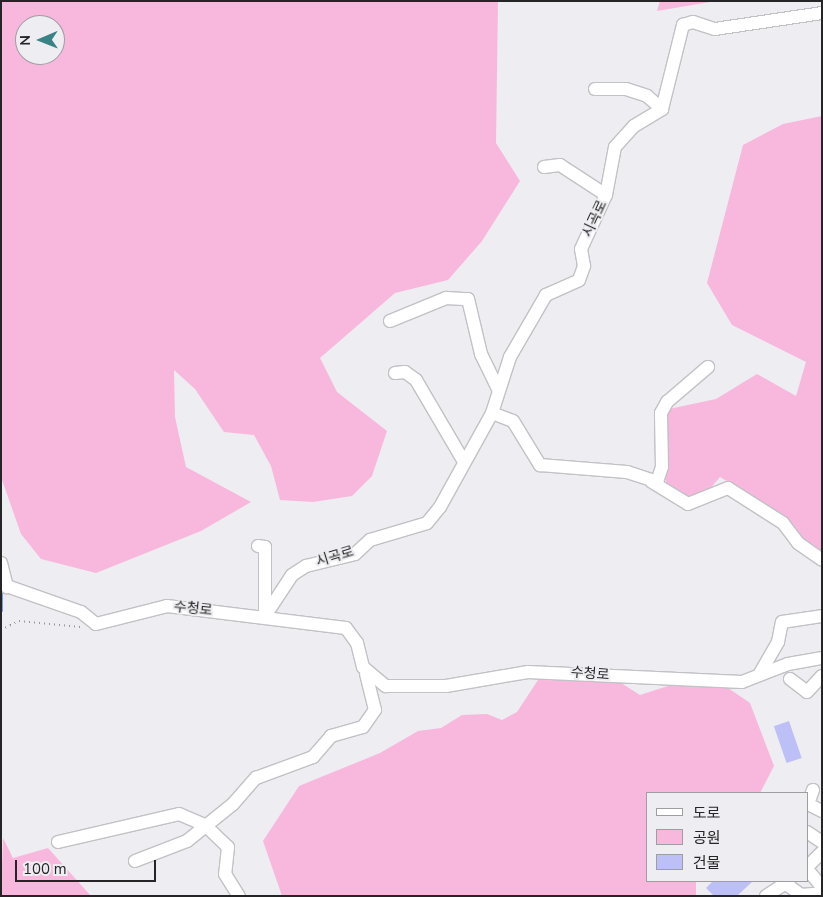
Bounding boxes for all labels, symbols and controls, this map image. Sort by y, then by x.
north arrow [15,15,65,65]
text: N [16,35,35,46]
street label: 시곡로 [579,198,611,240]
street label: 시곡로 [314,543,356,571]
street label: 수청로 [173,599,213,619]
street label: 수청로 [570,664,610,684]
legend [646,792,808,882]
text: 도로 [693,803,721,823]
text: 공원 [693,828,721,848]
scale bar [18,850,159,882]
text: 건물 [693,853,721,873]
text: 100 m [23,859,67,879]

